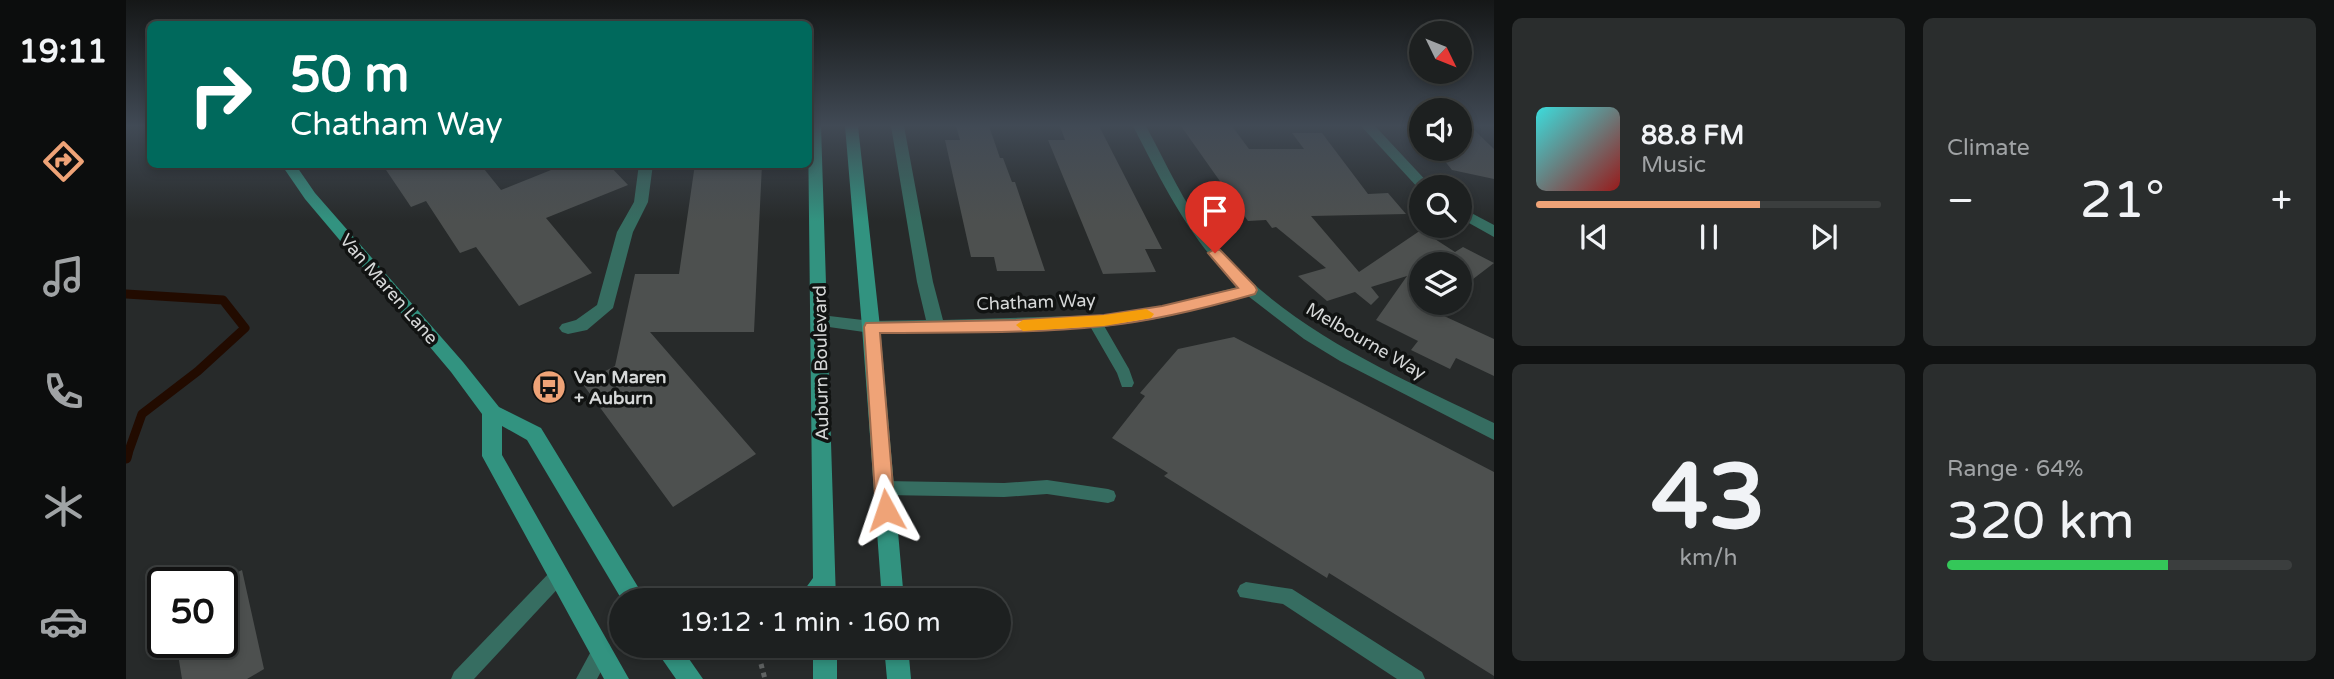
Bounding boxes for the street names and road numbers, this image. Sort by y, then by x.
street label: Van Maren Lane [335,229,443,349]
street label: Auburn Boulevard [809,285,833,441]
street label: Chatham Way [976,289,1096,315]
street label: Melbourne Way [1302,298,1430,384]

